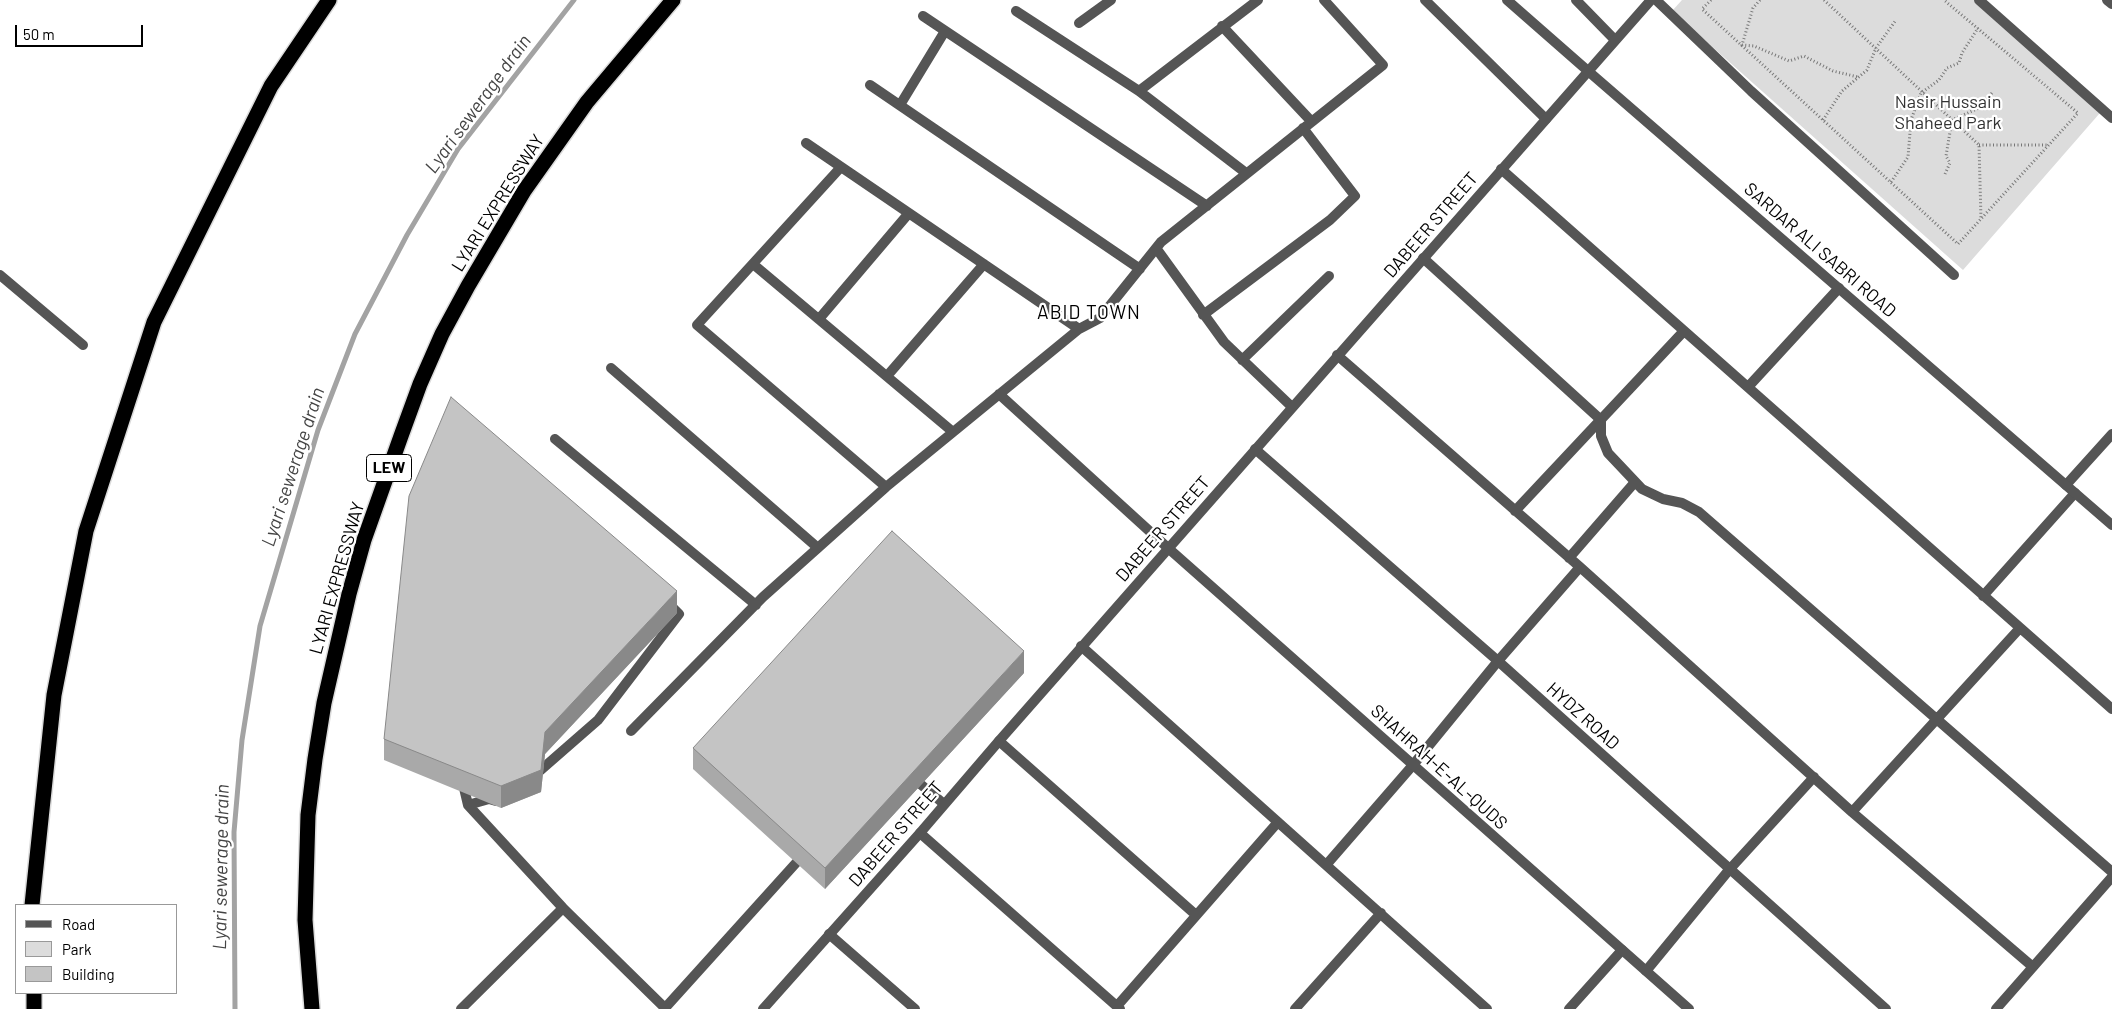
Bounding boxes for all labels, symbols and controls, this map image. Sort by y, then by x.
scale bar [18,15,145,47]
text: 50 m [23,25,55,43]
water label: Lyari sewerage drain [420,30,536,178]
park label: Nasir Hussain Shaheed Park [1895,91,2001,134]
street label: LYARI EXPRESSWAY [447,130,549,276]
street label: DABEER STREET [1379,168,1483,282]
street label: SARDAR ALI SABRI ROAD [1740,178,1900,322]
district label: ABID TOWN [1036,302,1142,324]
water label: Lyari sewerage drain [257,385,329,549]
road number: LEW [366,454,412,482]
street label: DABEER STREET [1111,472,1215,586]
street label: LYARI EXPRESSWAY [305,499,369,657]
street label: HYDZ ROAD [1542,678,1624,754]
street label: SHAHRAH-E-AL-QUDS [1366,700,1512,834]
street label: DABEER STREET [844,777,948,891]
water label: Lyari sewerage drain [208,784,234,950]
legend [15,904,178,994]
text: Road [62,915,95,933]
text: Park [62,940,91,958]
text: Building [62,965,115,983]

